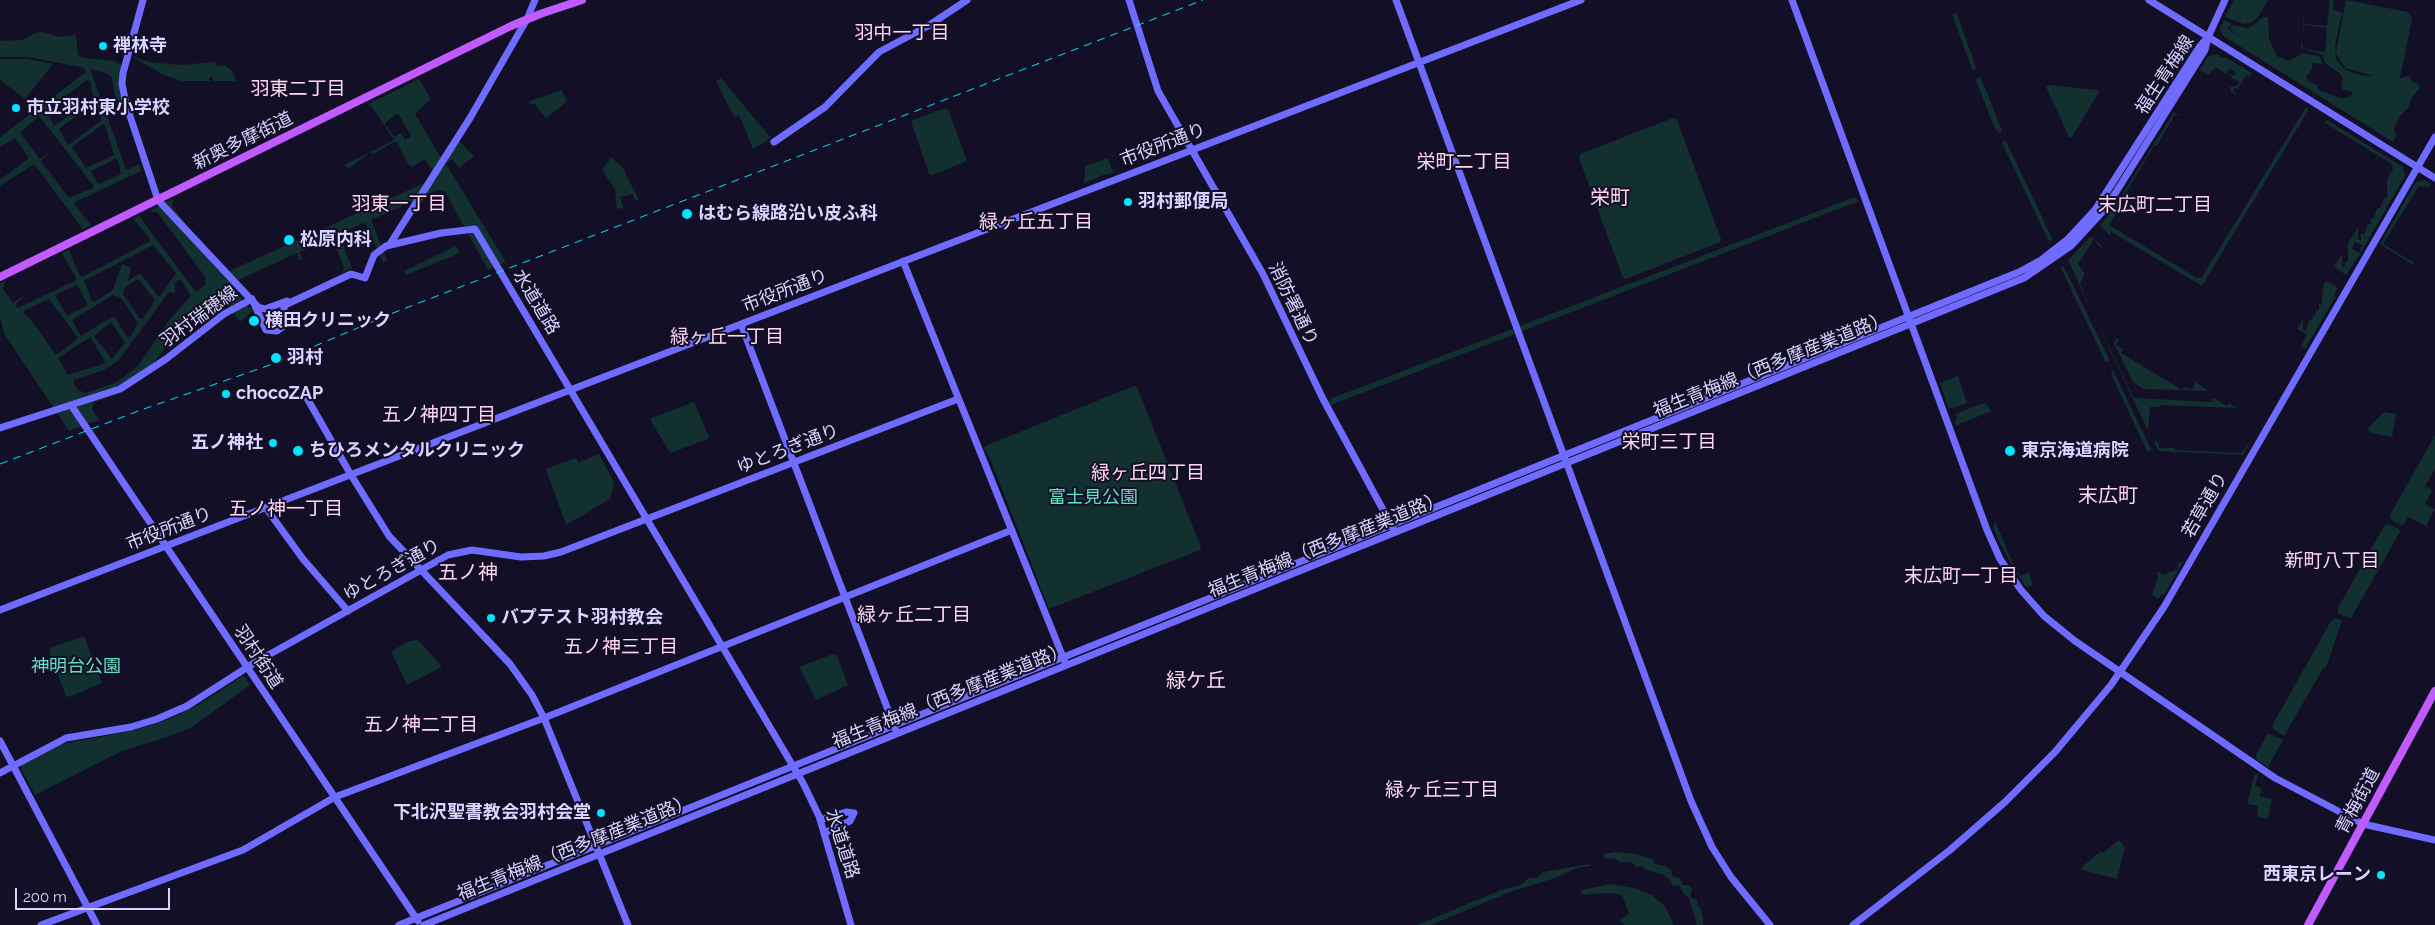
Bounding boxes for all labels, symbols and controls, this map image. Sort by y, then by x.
district label: 羽中一丁目 [855,22,949,44]
street label: 福生青梅線 [2131,31,2199,119]
place label: 禅林寺 [113,35,167,57]
marker: 禅林寺 [97,40,109,52]
district label: 羽東二丁目 [251,78,345,100]
place label: 市立羽村東小学校 [26,97,170,119]
marker: 市立羽村東小学校 [10,102,22,114]
street label: 新奥多摩街道 [190,108,296,174]
street label: 市役所通り [1117,119,1209,171]
district label: 栄町二丁目 [1417,151,1511,173]
district label: 栄町 [1590,186,1630,210]
place label: 羽村郵便局 [1138,191,1228,213]
district label: 羽東一丁目 [352,193,446,215]
district label: 末広町二丁目 [2098,194,2212,216]
marker: 羽村郵便局 [1122,196,1134,208]
place label: はむら線路沿い皮ふ科 [698,203,878,225]
marker: はむら線路沿い皮ふ科 [680,207,694,221]
district label: 緑ヶ丘五丁目 [979,211,1093,233]
place label: 松原内科 [300,229,372,251]
marker: 松原内科 [282,233,296,247]
street label: 消防署通り [1264,259,1322,349]
street label: 市役所通り [739,265,831,317]
street label: 水道道路 [508,266,564,338]
street label: 羽村瑞穂線 [156,282,242,352]
street label: 福生青梅線（西多摩産業道路） [1650,308,1892,422]
place label: 横田クリニック [265,310,391,332]
marker: 横田クリニック [247,314,261,328]
district label: 緑ヶ丘一丁目 [670,326,784,348]
place label: 羽村 [287,347,323,369]
marker: 羽村 [269,351,283,365]
place label: chocoZAP [236,383,323,405]
marker: chocoZAP [220,388,232,400]
district label: 五ノ神四丁目 [382,404,496,426]
street label: ゆとろぎ通り [734,420,842,478]
district label: 栄町三丁目 [1622,431,1716,453]
place label: 五ノ神社 [191,432,263,454]
marker: 五ノ神社 [267,437,279,449]
place label: ちひろメンタルクリニック [309,440,525,462]
place label: 東京海道病院 [2021,440,2129,462]
marker: ちひろメンタルクリニック [291,444,305,458]
marker: 東京海道病院 [2003,444,2017,458]
district label: 緑ヶ丘四丁目 [1091,462,1205,484]
street label: 若草通り [2178,468,2232,542]
district label: 末広町 [2078,484,2138,508]
park label: 富士見公園 [1048,487,1138,509]
street label: 福生青梅線（西多摩産業道路） [1205,488,1447,602]
district label: 五ノ神一丁目 [229,498,343,520]
street label: 市役所通り [123,503,215,555]
street label: ゆとろぎ通り [340,534,444,606]
district label: 新町八丁目 [2285,550,2379,572]
district label: 五ノ神 [438,561,498,585]
district label: 末広町一丁目 [1904,565,2018,587]
district label: 緑ヶ丘二丁目 [857,604,971,626]
place label: バプテスト羽村教会 [501,607,663,629]
marker: バプテスト羽村教会 [485,612,497,624]
street label: 羽村街道 [229,621,287,693]
district label: 五ノ神三丁目 [564,636,678,658]
street label: 福生青梅線（西多摩産業道路） [829,639,1071,753]
park label: 神明台公園 [31,656,121,678]
district label: 緑ケ丘 [1166,669,1226,693]
district label: 五ノ神二丁目 [364,714,478,736]
street label: 青梅街道 [2332,764,2384,838]
district label: 緑ヶ丘三丁目 [1385,779,1499,801]
street label: 福生青梅線（西多摩産業道路） [454,791,696,905]
place label: 下北沢聖書教会羽村会堂 [393,802,591,824]
street label: 水道道路 [821,806,863,882]
marker: 下北沢聖書教会羽村会堂 [595,807,607,819]
place label: 西東京レーン [2263,864,2371,886]
marker: 西東京レーン [2375,869,2387,881]
scale bar [18,878,172,910]
text: 200 m [23,888,67,906]

